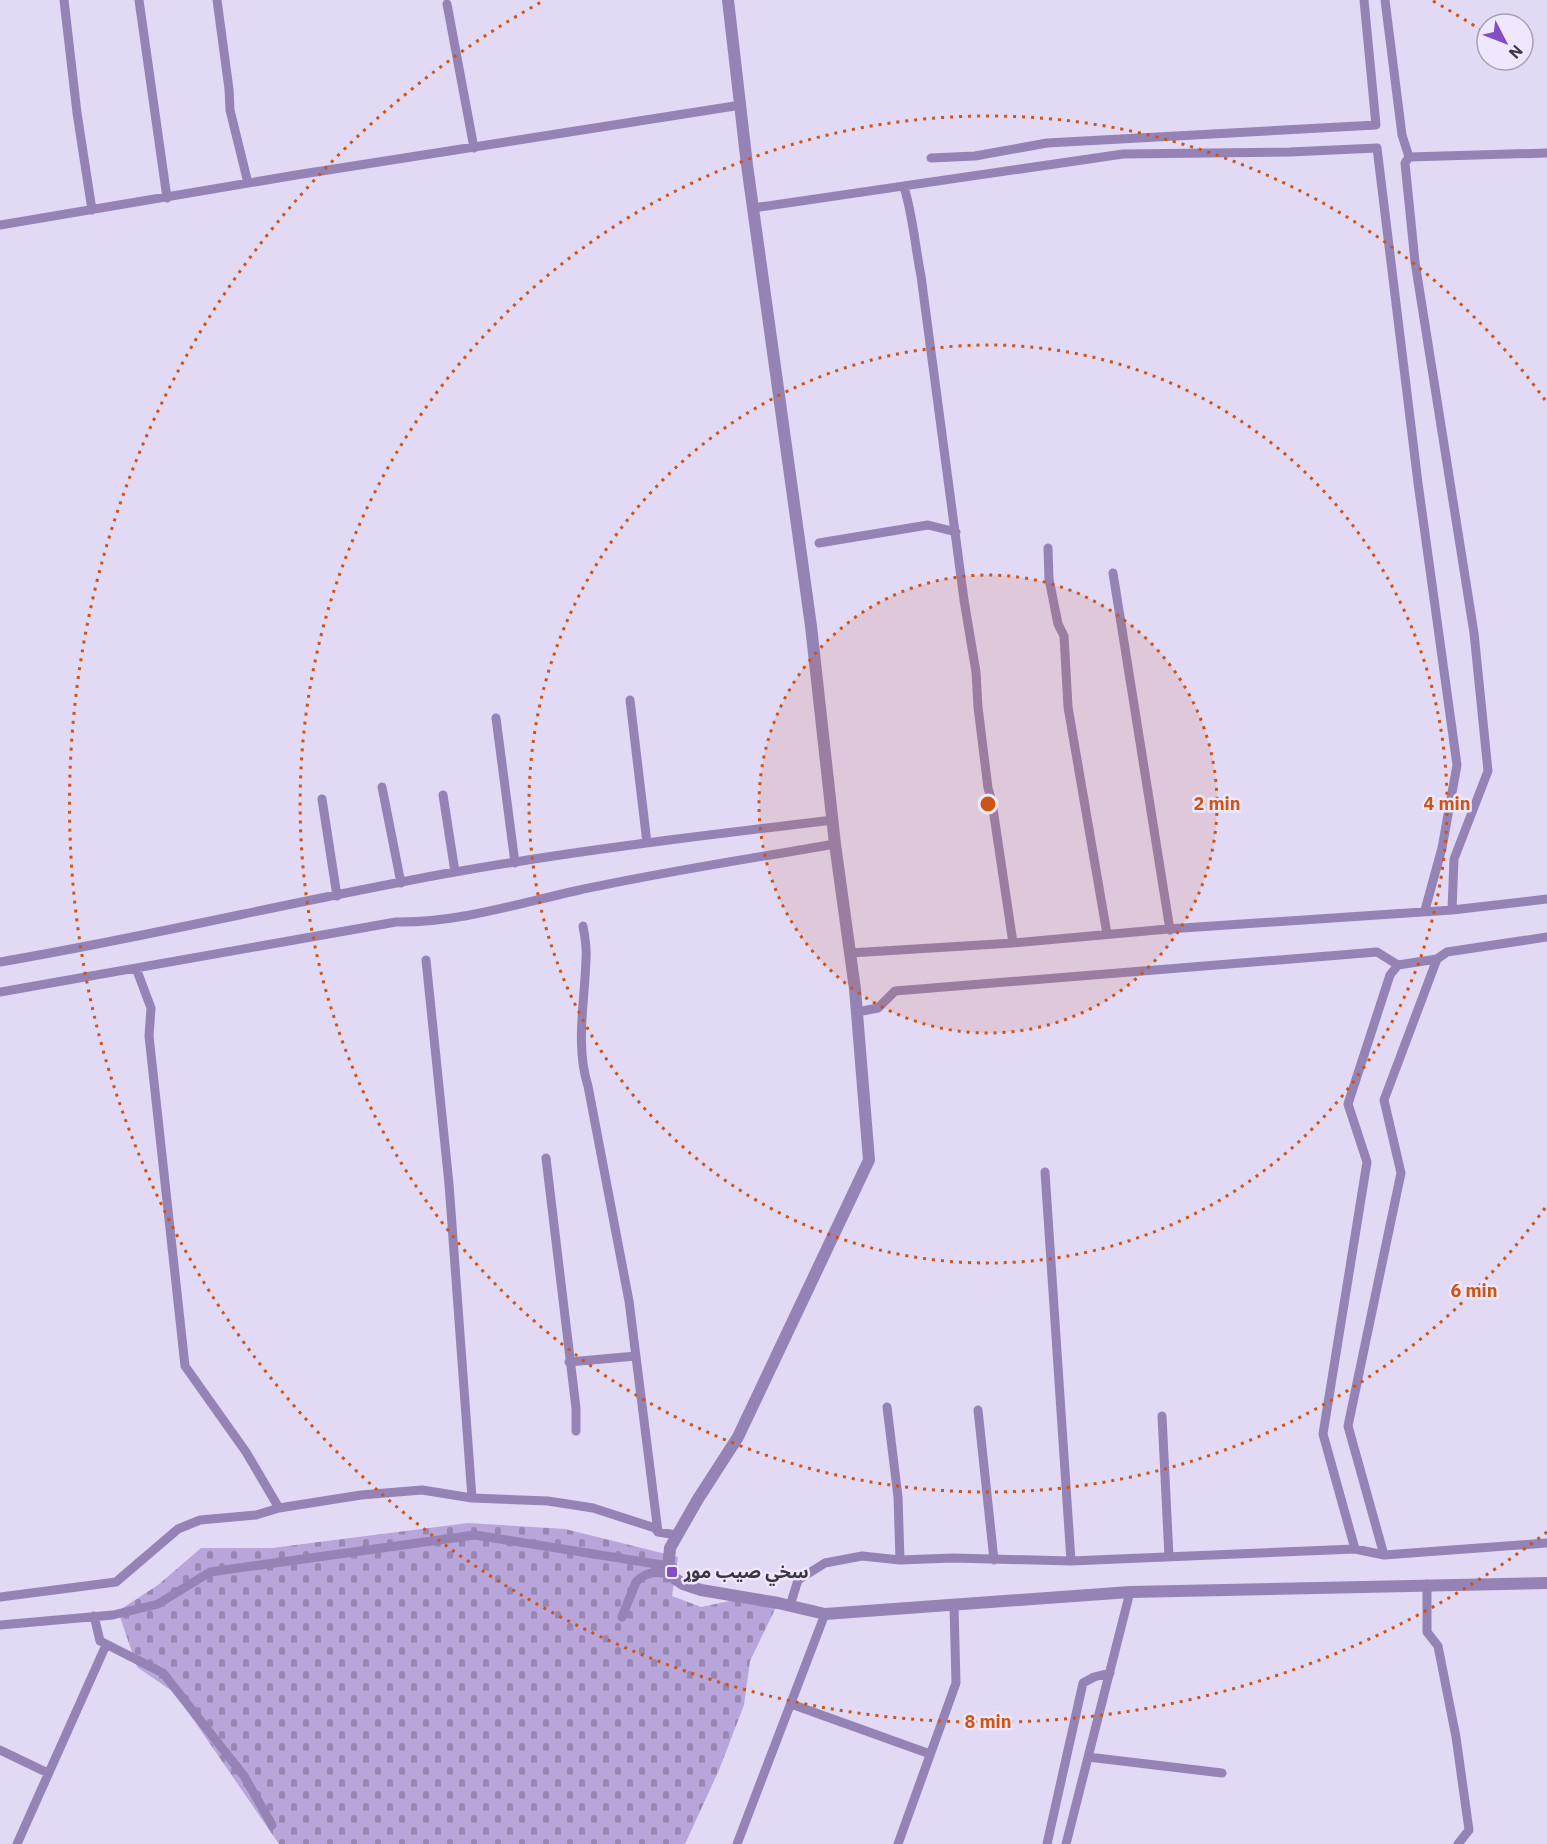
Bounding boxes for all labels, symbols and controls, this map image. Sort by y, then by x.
north arrow [1475,12,1535,72]
text: N [1505,41,1527,63]
text: 2 min [1193,792,1241,815]
text: 4 min [1423,792,1471,815]
centre of rings [978,794,998,814]
text: 6 min [1450,1279,1498,1302]
place label: سخي صیب موړ [683,1560,809,1586]
marker: سخي صیب موړ [665,1565,679,1579]
text: 8 min [964,1710,1012,1733]

